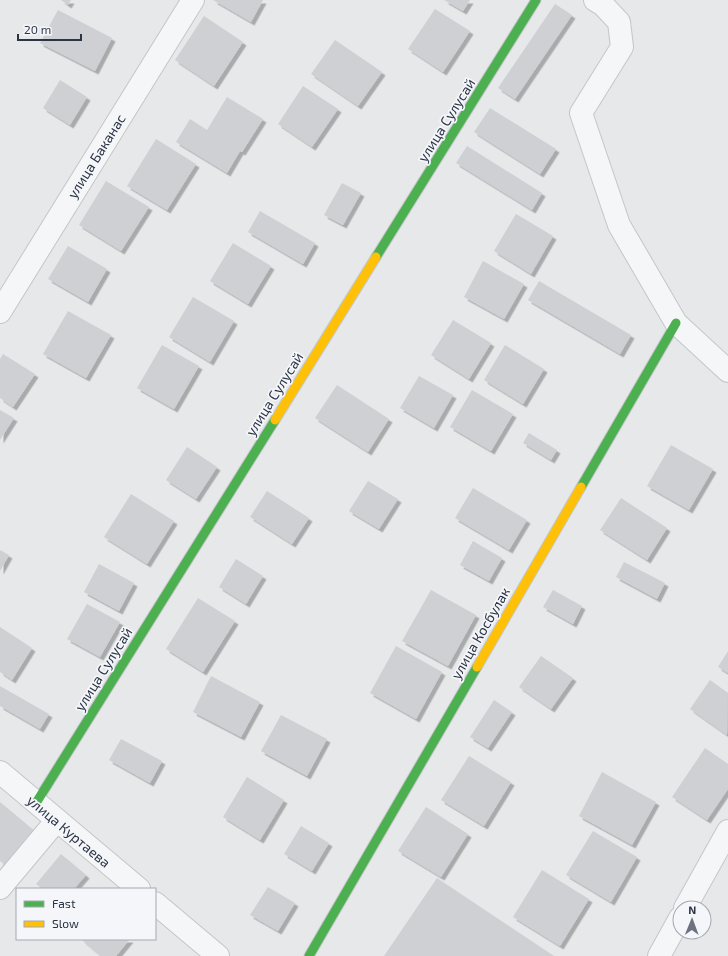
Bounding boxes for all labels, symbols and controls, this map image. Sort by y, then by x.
scale bar [18,16,81,42]
text: 20 m [24,22,51,36]
street label: улица Сулусай [414,75,478,165]
street label: улица Баканас [63,111,129,201]
street label: улица Сулусай [242,349,306,439]
street label: улица Косбулак [447,584,513,682]
street label: улица Сулусай [71,624,135,714]
street label: улица Куртаева [24,791,114,871]
legend [16,888,156,940]
text: Fast [52,896,76,910]
north arrow [672,900,712,940]
text: N [688,903,696,916]
text: Slow [52,916,79,930]

